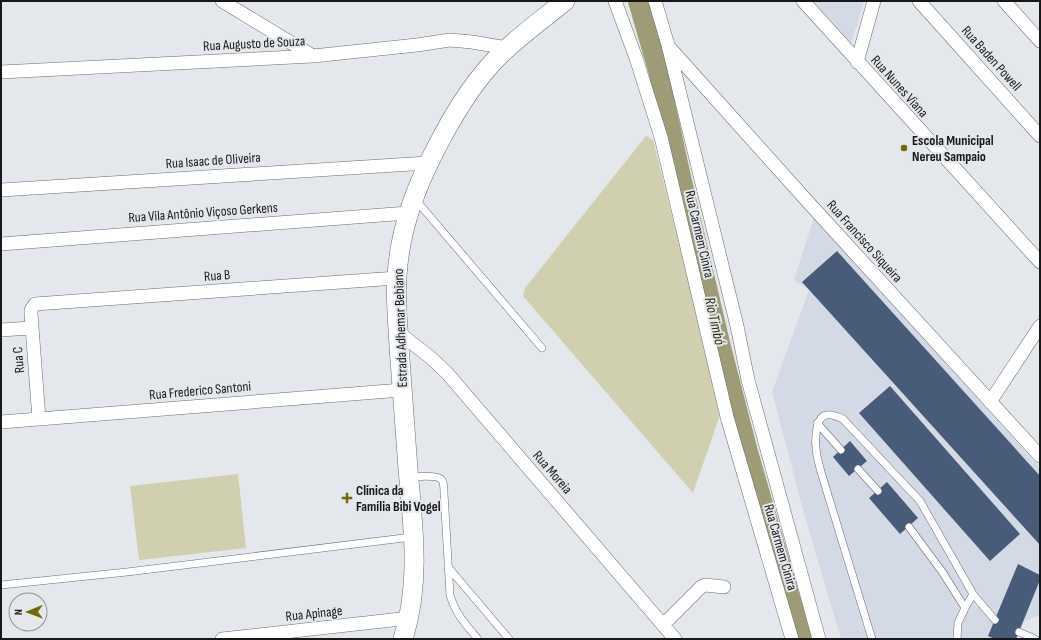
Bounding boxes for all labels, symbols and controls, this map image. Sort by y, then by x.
street label: Rua Baden Powell [958,22,1025,94]
street label: Rua Augusto de Souza [203,32,306,55]
street label: Rua Nunes Viana [867,52,932,121]
place label: Escola Municipal Nereu Sampaio [912,132,994,165]
marker: Escola Municipal Nereu Sampaio [899,143,909,153]
street label: Rua Isaac de Oliveira [165,149,261,172]
street label: Rua Carmem Cinira [681,189,718,279]
street label: Rua Francisco Siqueira [823,197,906,286]
street label: Rua Vila Antônio Viçoso Gerkens [128,199,278,226]
street label: Rua B [203,266,231,285]
street label: Estrada Adhemar Bebiano [390,268,411,388]
water label: Rio Timbó [700,295,729,347]
street label: Rua C [9,346,28,374]
street label: Rua Frederico Santoni [148,378,252,403]
street label: Rua Moreia [529,447,576,497]
place label: Clínica da Família Bibi Vogel [356,482,441,515]
marker: Clínica da Família Bibi Vogel [341,492,353,504]
street label: Rua Carmem Cinira [760,502,801,592]
north arrow [8,592,48,632]
street label: Rua Apinage [285,602,343,625]
text: N [12,609,25,615]

